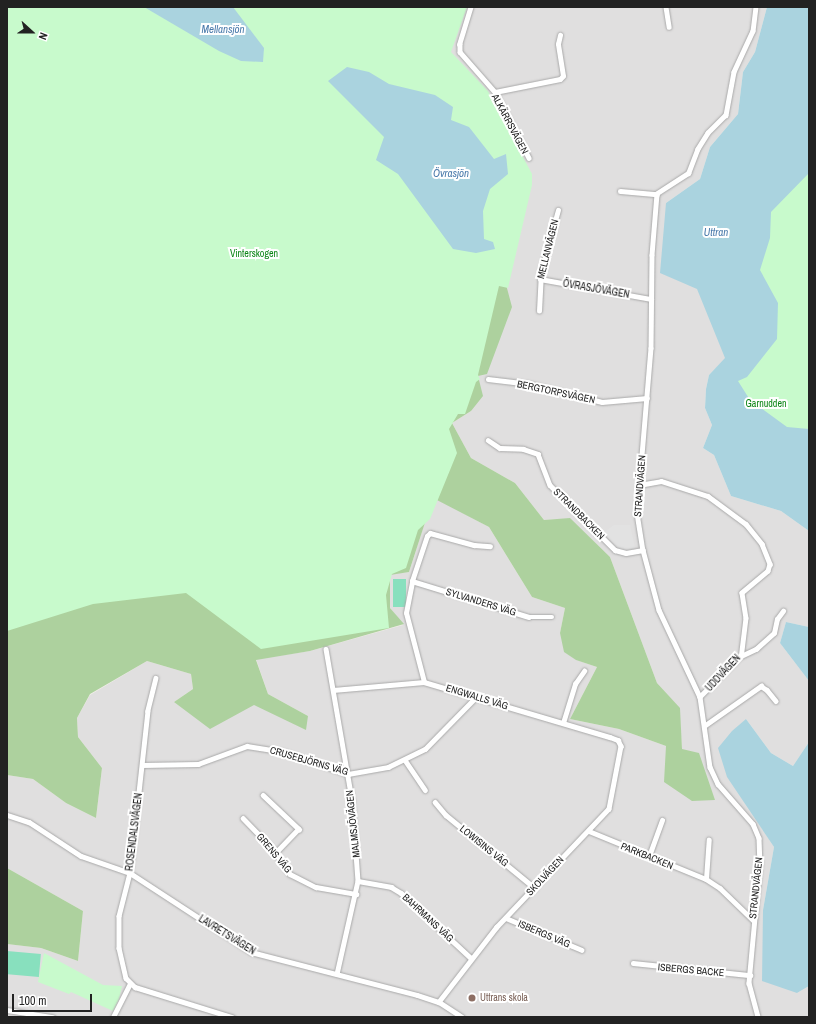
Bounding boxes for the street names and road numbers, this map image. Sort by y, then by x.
street label: ALKÄRRSVÄGEN [489,92,531,156]
street label: MELLANVÄGEN [535,218,561,280]
street label: ÖVRASJÖVÄGEN [562,277,630,301]
street label: BERGTORPSVÄGEN [516,378,596,406]
street label: STRANDVÄGEN [632,455,648,517]
street label: STRANDBACKEN [551,486,607,542]
street label: SYLVANDERS VÄG [444,586,518,618]
street label: UDDVÄGEN [703,652,743,694]
street label: ENGWALLS VÄG [445,682,509,712]
street label: CRUSEBJÖRNS VÄG [268,744,350,778]
street label: MALMSJÖVÄGEN [343,790,363,858]
street label: ROSENDALSVÄGEN [123,792,145,872]
street label: LOWISINS VÄG [457,823,511,869]
street label: GRENS VÄG [254,831,294,875]
street label: PARKBACKEN [619,840,675,872]
street label: SKOLVÄGEN [524,854,566,898]
street label: STRANDVÄGEN [747,857,765,919]
street label: BAHRMANS VÄG [400,891,456,945]
street label: LAVRETSVÄGEN [196,913,258,957]
street label: ISBERGS VÄG [516,918,572,950]
street label: ISBERGS BACKE [657,961,725,979]

